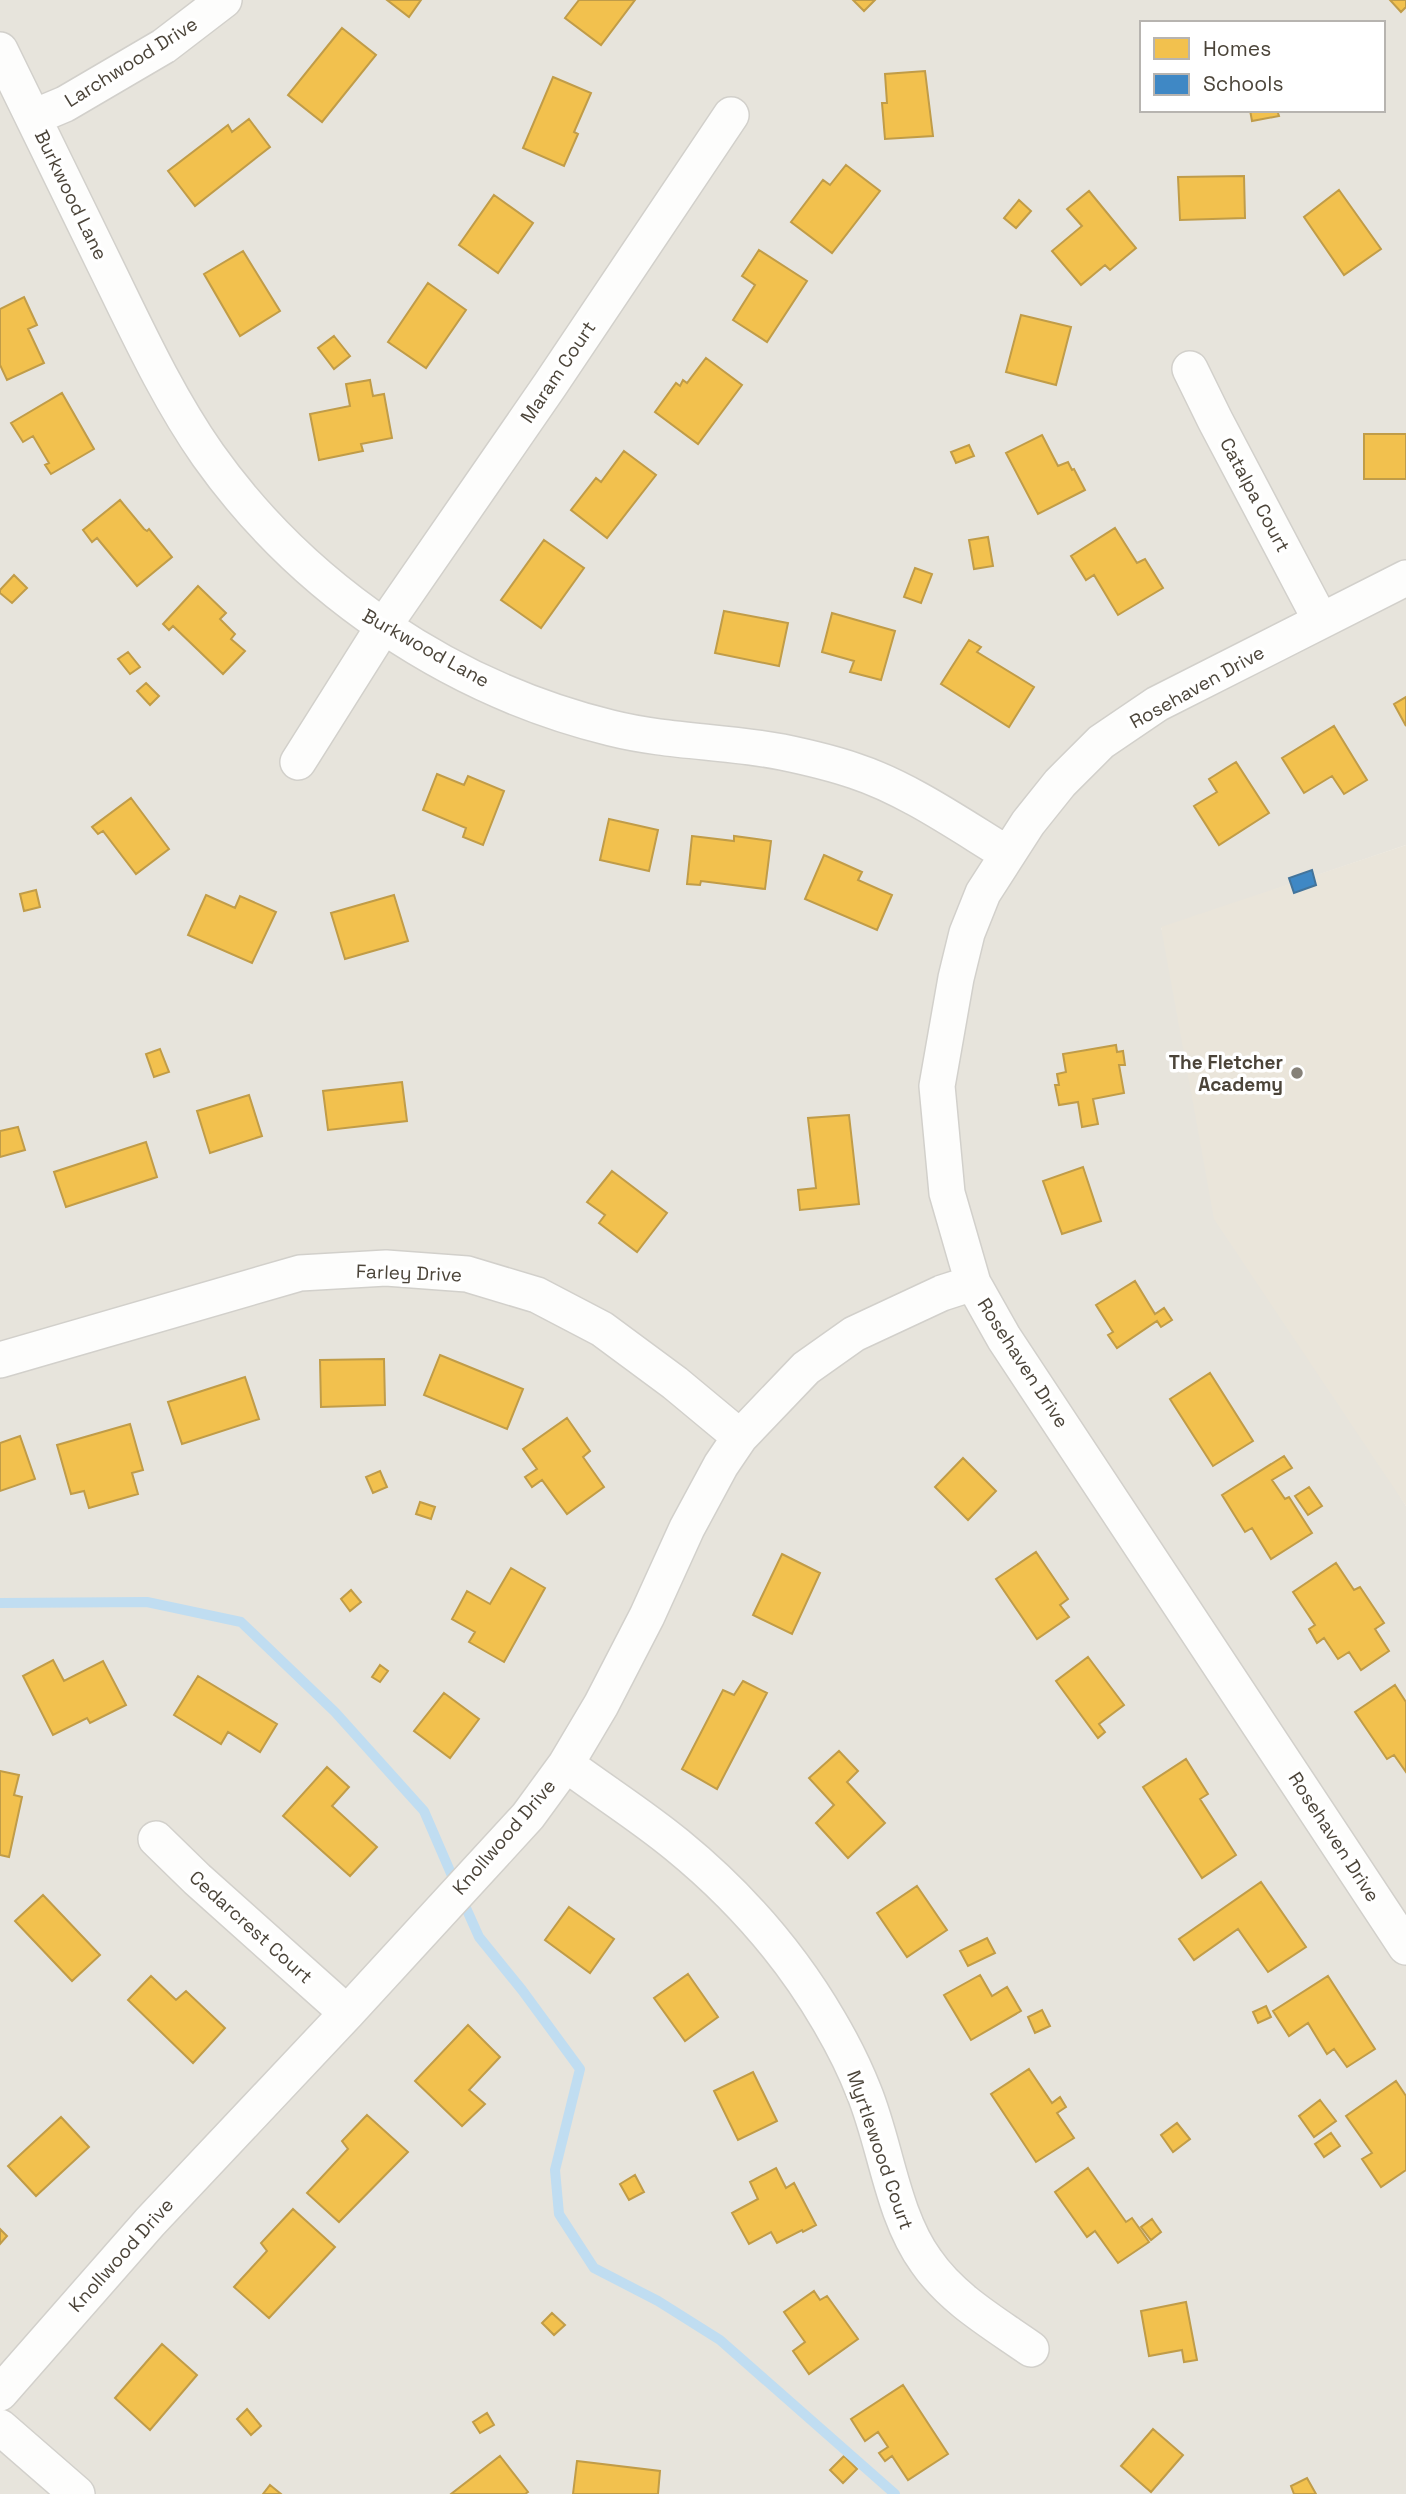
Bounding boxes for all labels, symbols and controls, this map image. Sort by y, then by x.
street label: Larchwood Drive [60,11,202,113]
legend [1140,21,1385,112]
text: Homes [1203,35,1271,62]
text: Schools [1203,70,1283,97]
street label: Burkwood Lane [29,126,113,264]
street label: Maram Court [515,316,601,428]
street label: Catalpa Court [1214,433,1296,557]
street label: Burkwood Lane [358,603,494,693]
street label: Rosehaven Drive [1125,640,1269,734]
place label: The Fletcher Academy [1169,1050,1283,1097]
marker: The Fletcher Academy [1289,1065,1305,1081]
street label: Farley Drive [356,1259,462,1287]
street label: Rosehaven Drive [972,1293,1074,1433]
street label: Rosehaven Drive [1283,1767,1385,1907]
street label: Knollwood Drive [447,1774,561,1900]
street label: Cedarcrest Court [184,1865,318,1989]
street label: Myrtlewood Court [841,2067,919,2233]
street label: Knollwood Drive [63,2193,179,2317]

